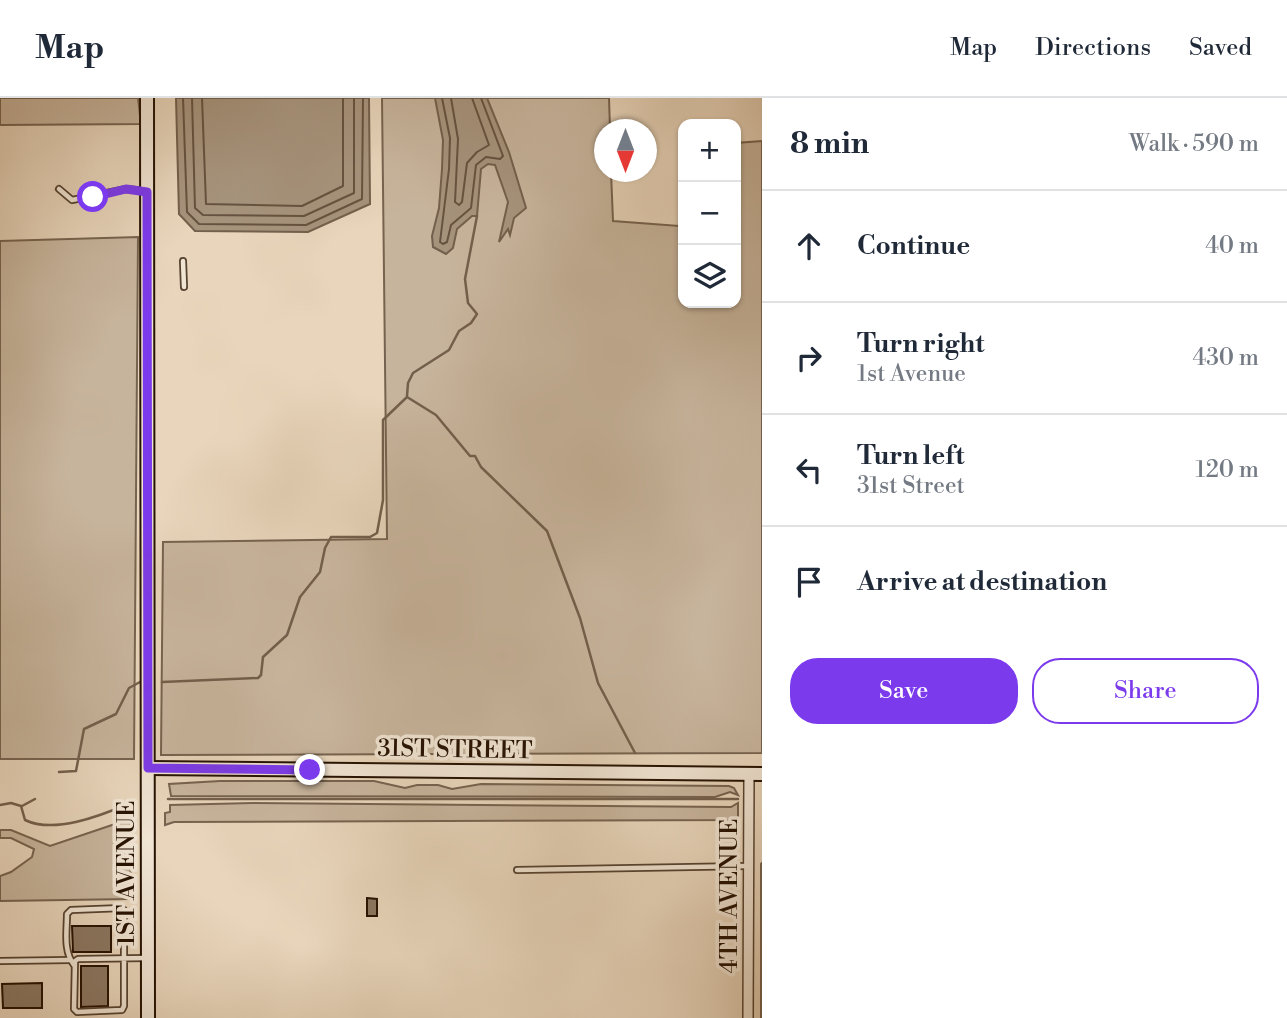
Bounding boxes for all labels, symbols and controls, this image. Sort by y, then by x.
text: Map [35,28,104,69]
text: Map [950,33,997,63]
text: Directions [1035,33,1151,63]
text: Saved [1189,33,1252,63]
north arrow [594,119,657,182]
map controls [678,119,741,308]
button: + [678,119,741,182]
text: 8 min [790,125,869,163]
text: Walk · 590 m [1129,130,1259,158]
route start [77,181,108,212]
button: − [678,182,741,245]
icon: ahead [790,227,828,265]
text: Continue [857,230,970,262]
text: 40 m [1205,232,1259,260]
button: layers [678,245,741,308]
text: Turn right [857,328,985,360]
icon: right [790,339,828,377]
text: 430 m [1192,344,1259,372]
text: 1st Avenue [857,360,966,388]
text: Turn left [857,440,965,472]
icon: left [790,451,828,489]
text: 120 m [1195,456,1259,484]
text: 31st Street [857,472,965,500]
icon: arrive [790,563,828,601]
text: Arrive at destination [857,566,1107,598]
button: Save [790,658,1018,724]
button: Share [1032,658,1259,724]
street label: 31ST STREET [377,734,533,766]
route end [294,754,325,785]
street label: 1ST AVENUE [112,800,142,946]
street label: 4TH AVENUE [715,819,745,974]

